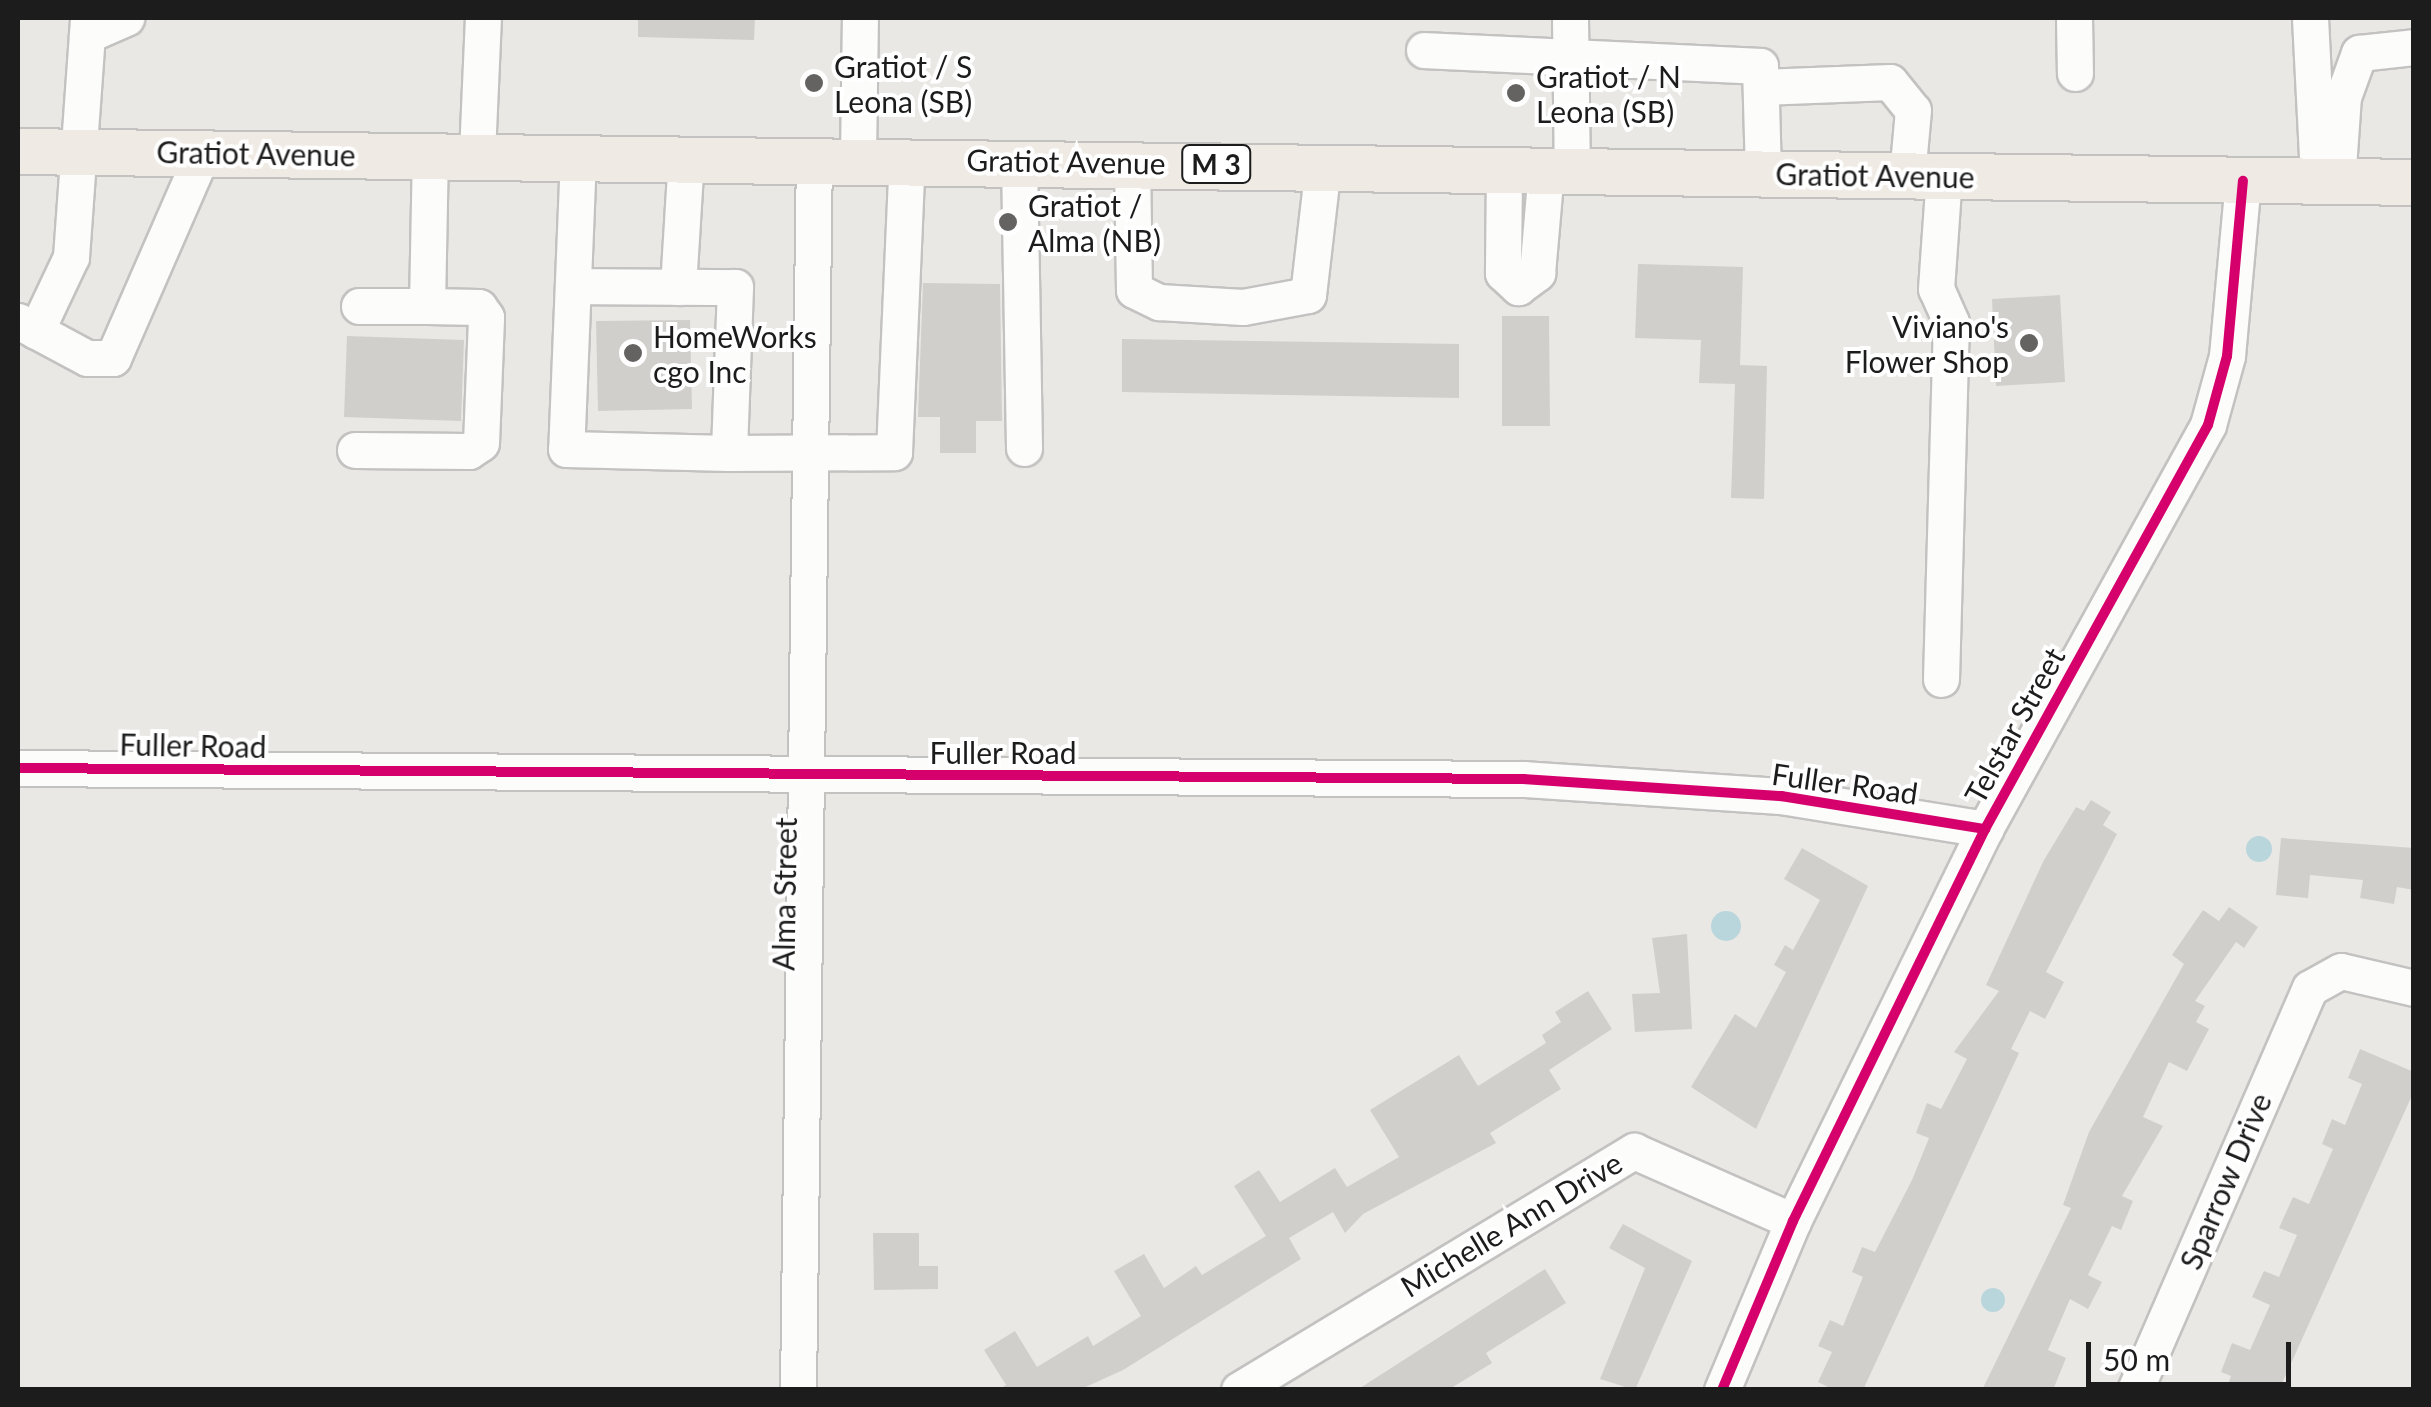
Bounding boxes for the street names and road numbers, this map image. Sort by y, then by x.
street label: Gratiot Avenue [156,133,356,173]
street label: Gratiot Avenue [966,141,1166,181]
road number: M 3 [1181,141,1251,187]
street label: Gratiot Avenue [1775,155,1975,195]
street label: Telstar Street [1956,641,2072,809]
street label: Fuller Road [119,726,267,764]
street label: Fuller Road [929,734,1077,770]
street label: Fuller Road [1769,755,1921,811]
street label: Alma Street [765,817,803,971]
street label: Sparrow Drive [2172,1087,2278,1275]
street label: Michelle Ann Drive [1394,1144,1628,1304]

